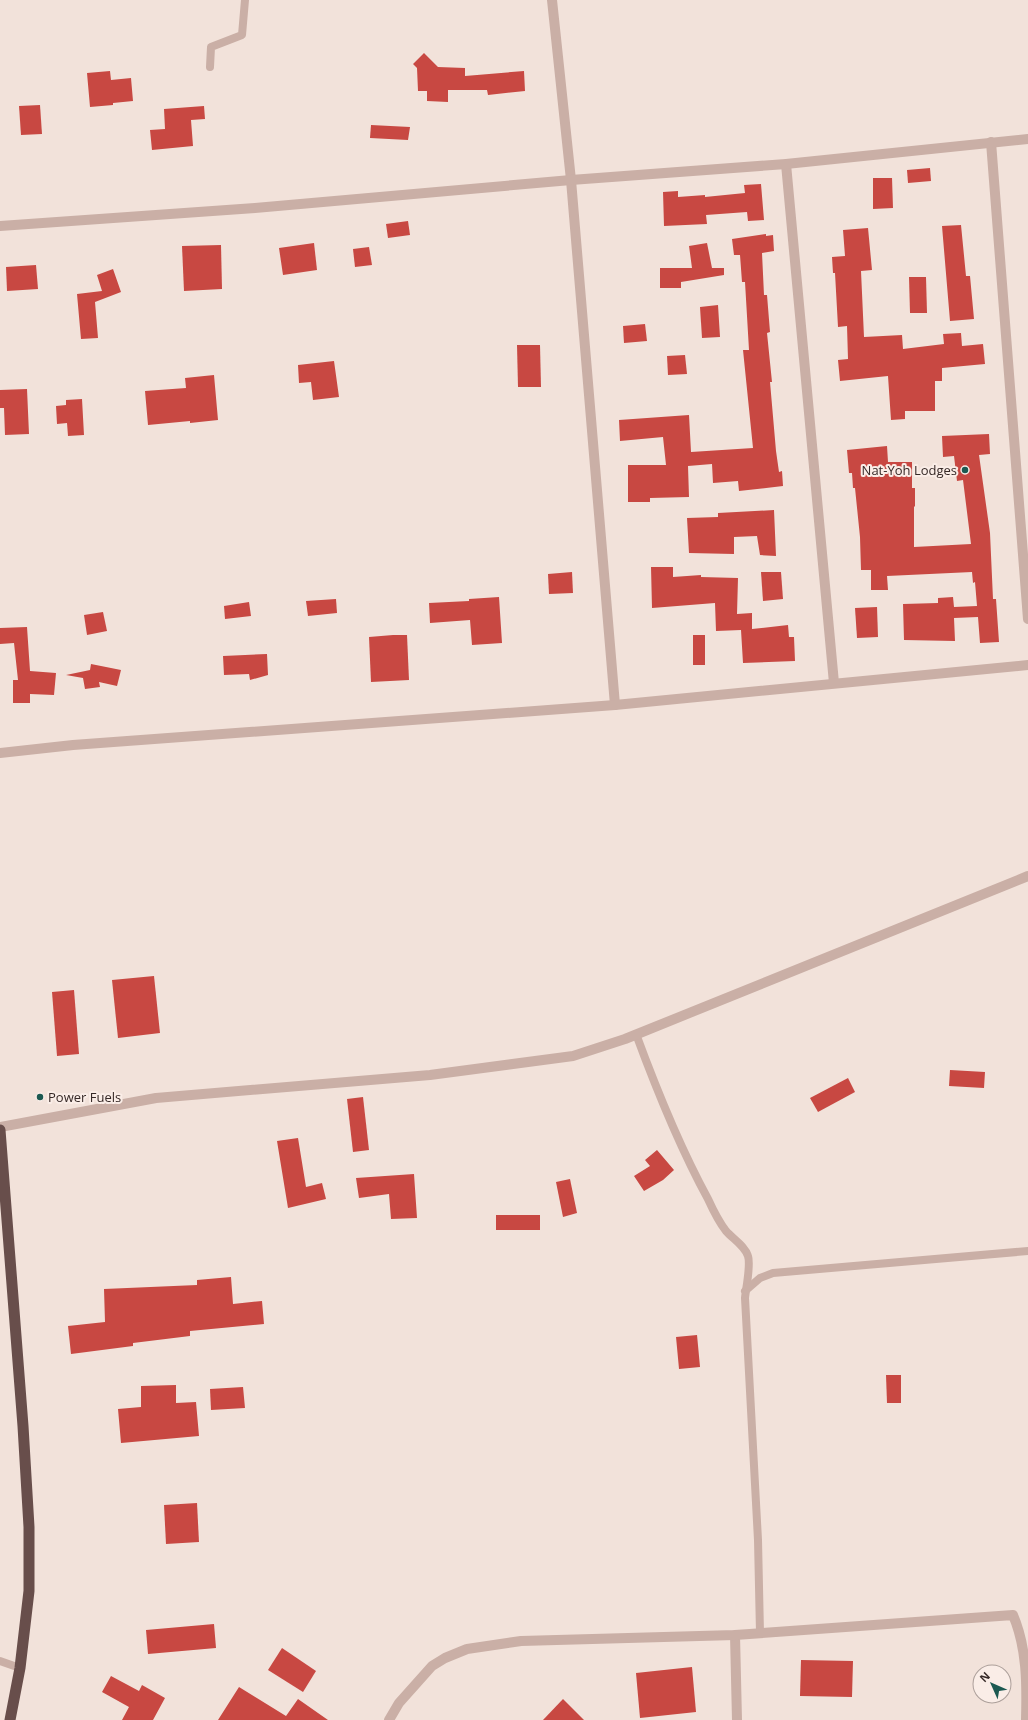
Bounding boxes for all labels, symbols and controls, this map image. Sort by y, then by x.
place label: Nat-Yoh Lodges [862,461,957,479]
marker: Nat-Yoh Lodges [960,465,970,475]
place label: Power Fuels [48,1088,121,1106]
marker: Power Fuels [35,1092,45,1102]
north arrow [972,1664,1012,1704]
text: N [976,1668,993,1685]

